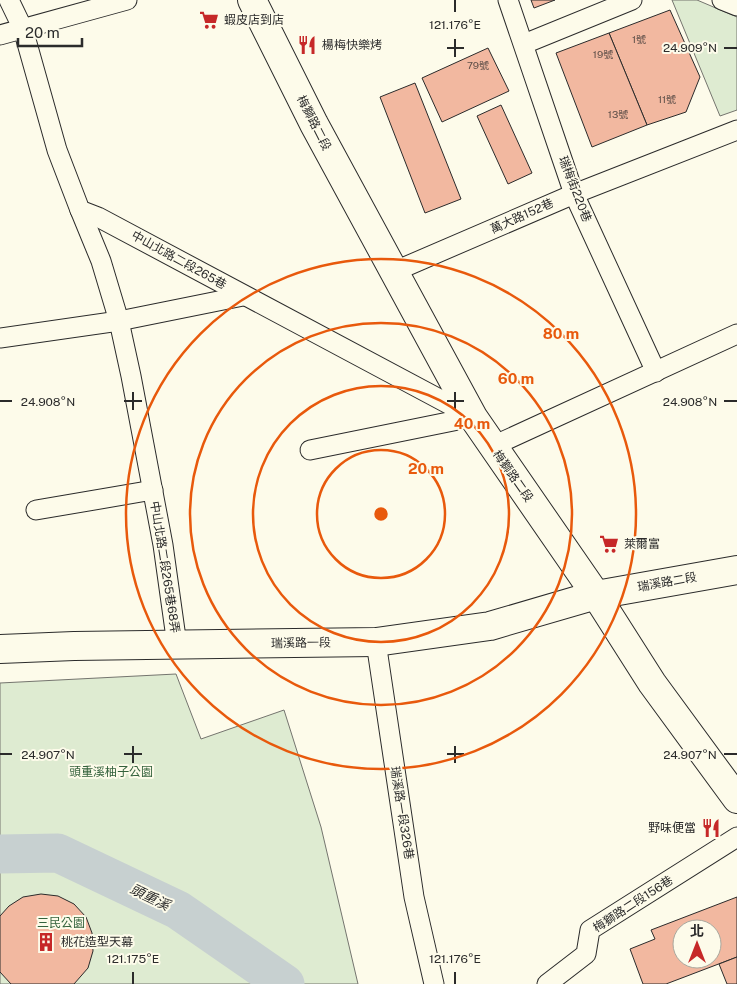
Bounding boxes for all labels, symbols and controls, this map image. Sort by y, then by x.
supermarket icon: 蝦皮店到店 [198,9,220,31]
place label: 蝦皮店到店 [224,13,284,27]
scale bar [18,15,81,47]
text: 121.176°E [429,18,481,32]
text: 20 m [25,24,60,41]
house number: 1號 [632,33,646,45]
restaurant icon: 楊梅快樂烤 [296,34,318,56]
place label: 楊梅快樂烤 [322,38,382,52]
text: 24.909°N [663,41,717,55]
house number: 19號 [593,48,613,60]
house number: 79號 [467,59,489,71]
street label: 梅獅路二段 [294,93,334,153]
house number: 11號 [658,93,676,105]
house number: 13號 [608,108,628,120]
street label: 瑞梅街220巷 [556,154,594,224]
street label: 萬大路152巷 [488,196,556,236]
street label: 中山北路二段265巷 [129,228,229,292]
text: 80 m [543,325,579,342]
text: 60 m [498,370,534,387]
text: 24.908°N [21,395,75,409]
text: 24.908°N [663,395,717,409]
text: 40 m [454,415,490,432]
street label: 梅獅路二段 [490,447,536,505]
text: 20 m [408,460,444,477]
street label: 中山北路二段265巷68弄 [148,500,182,634]
centre of rings [372,505,390,523]
supermarket icon: 萊爾富 [598,533,620,555]
place label: 萊爾富 [624,537,660,551]
street label: 瑞溪路二段 [636,570,698,594]
street label: 瑞溪路一段 [271,635,331,651]
text: 24.907°N [21,748,75,762]
text: 24.907°N [663,748,717,762]
park label: 頭重溪柚子公園 [69,765,153,779]
street label: 瑞溪路一段326巷 [388,765,416,861]
restaurant icon: 野味便當 [700,817,722,839]
place label: 野味便當 [648,821,696,835]
street label: 梅獅路二段156巷 [591,873,675,935]
water label: 頭重溪 [128,881,174,914]
park label: 三民公園 [37,916,85,930]
north arrow [672,919,722,969]
text: 北 [690,923,704,939]
building icon: 桃花造型天幕 [35,931,57,953]
place label: 桃花造型天幕 [61,935,133,949]
text: 121.175°E [107,952,159,966]
text: 121.176°E [429,952,481,966]

